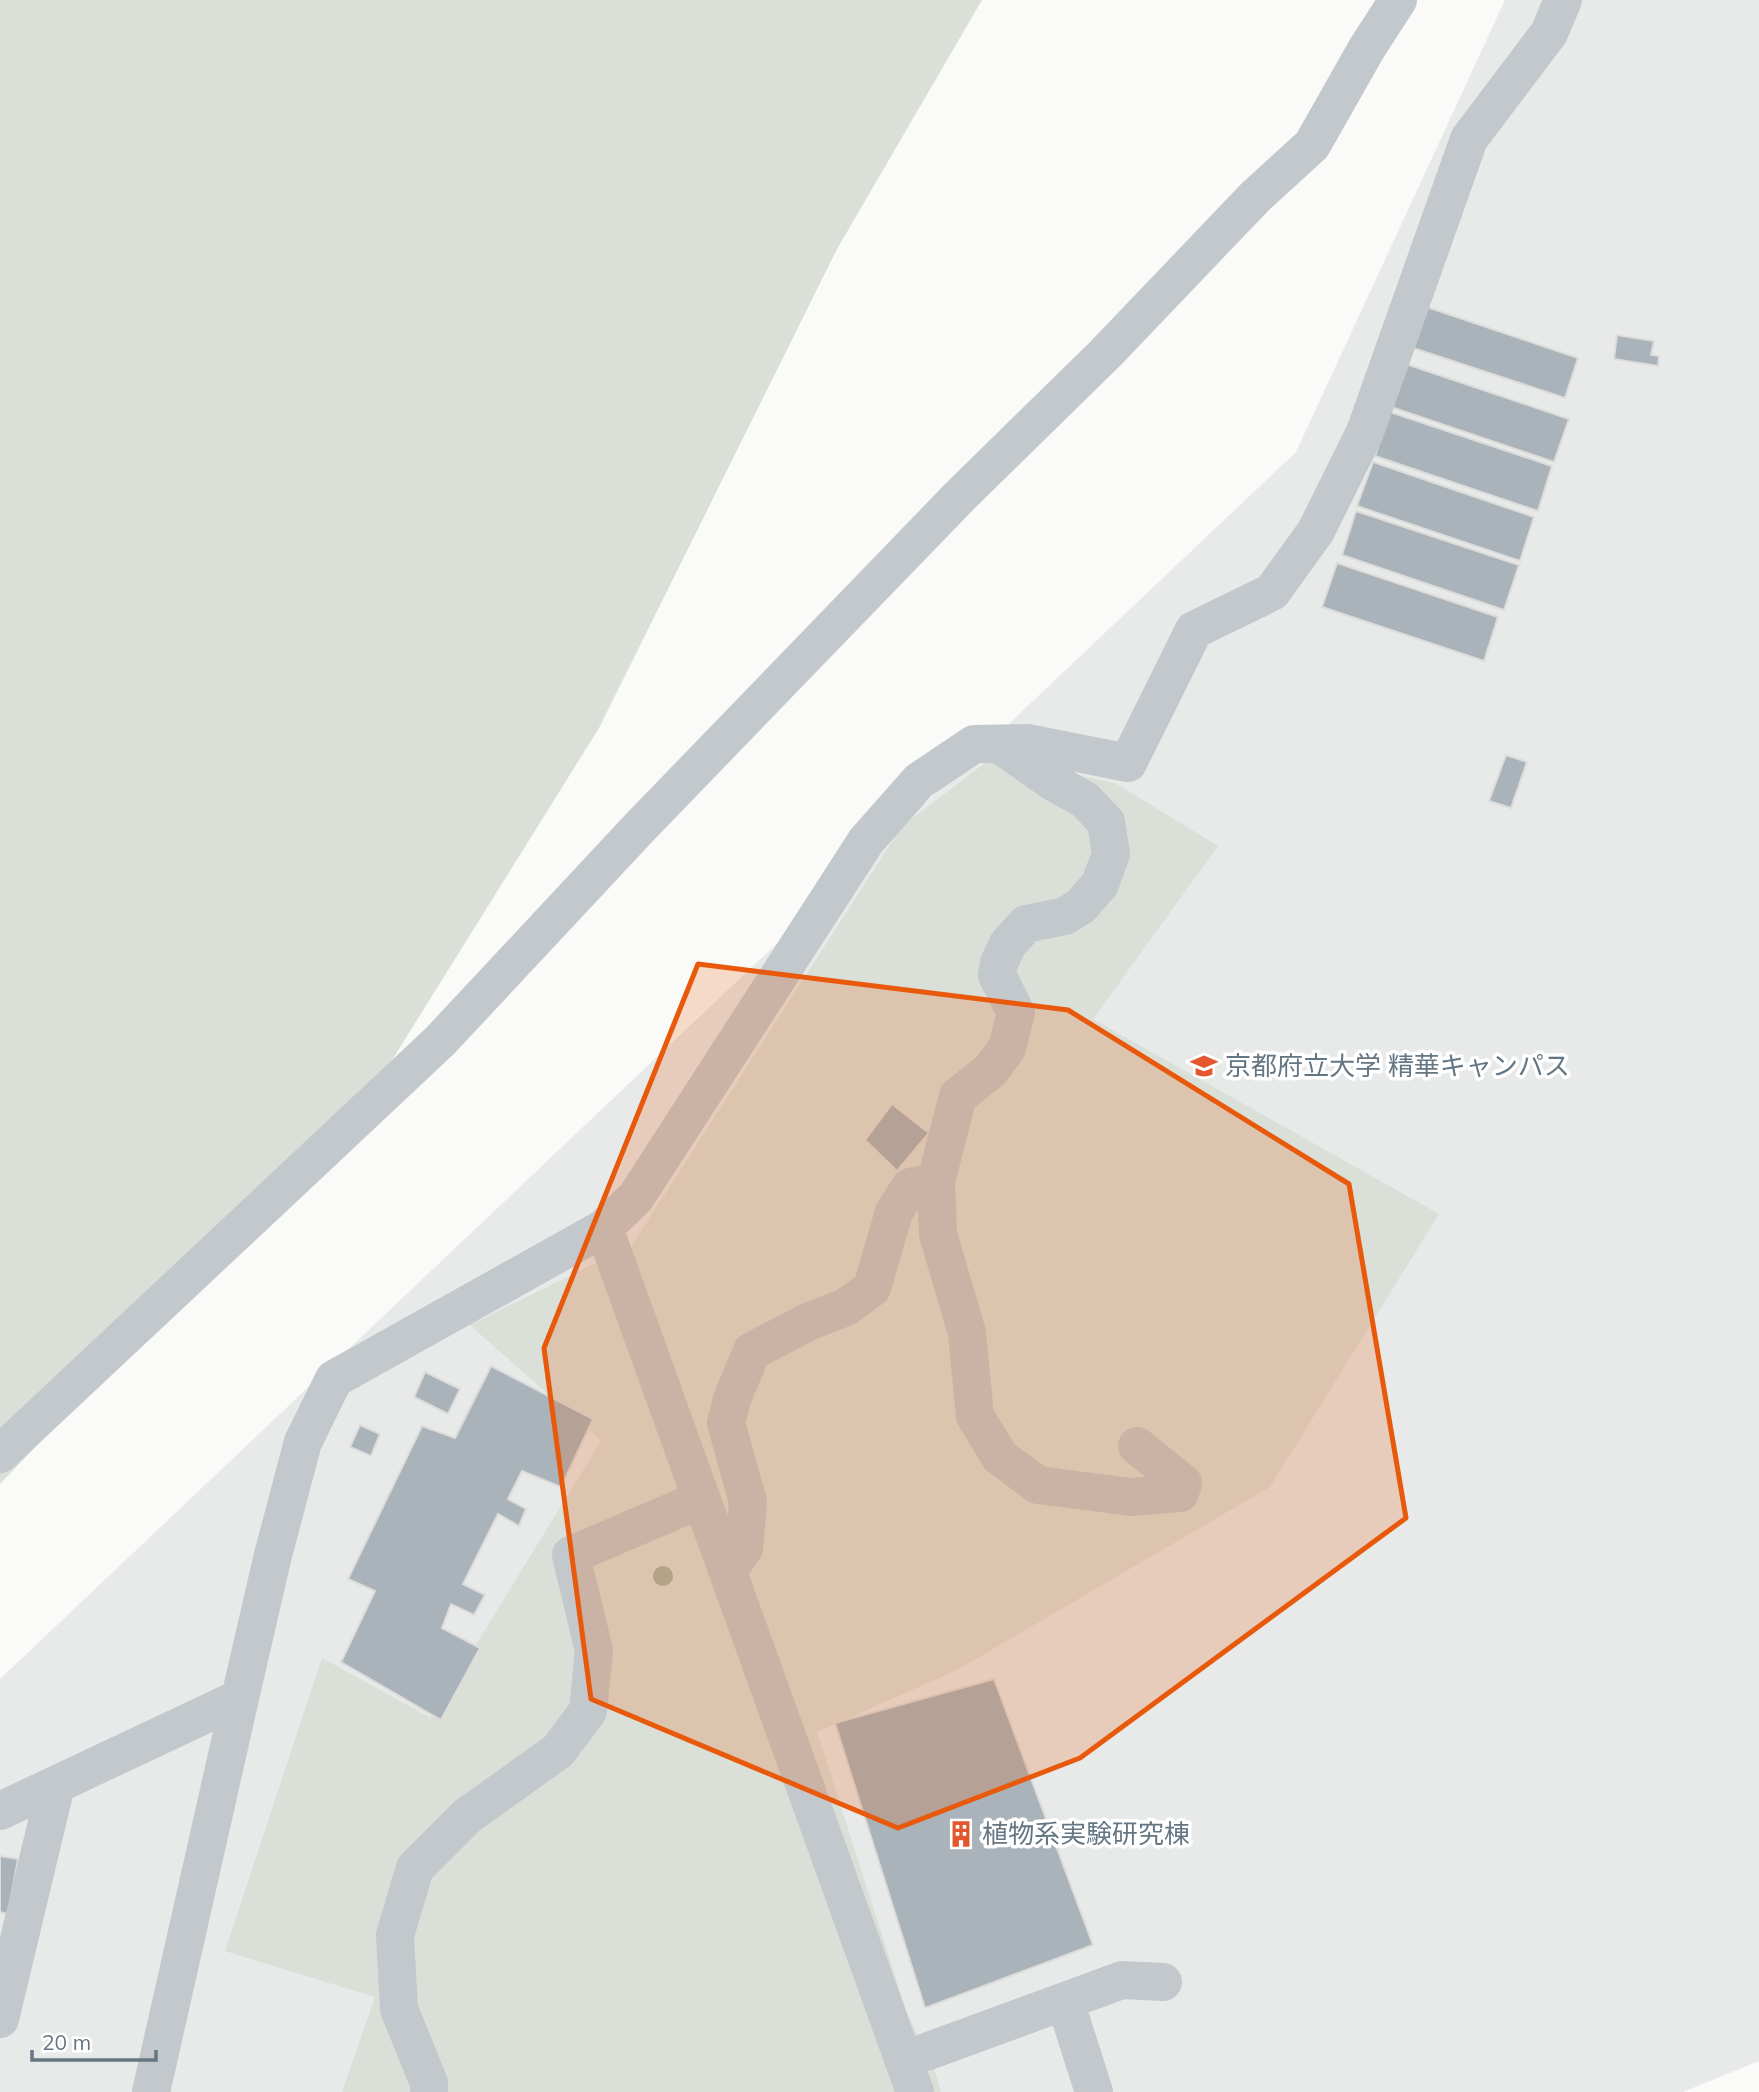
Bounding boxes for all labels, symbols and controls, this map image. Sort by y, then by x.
place label: 京都府立大学 精華キャンパス [1225,1049,1570,1082]
school or university icon: 京都府立大学 精華キャンパス [1189,1051,1219,1081]
place label: 植物系実験研究棟 [982,1817,1190,1850]
building icon: 植物系実験研究棟 [946,1819,976,1849]
scale bar [32,2018,156,2062]
text: 20 m [42,2029,91,2055]

